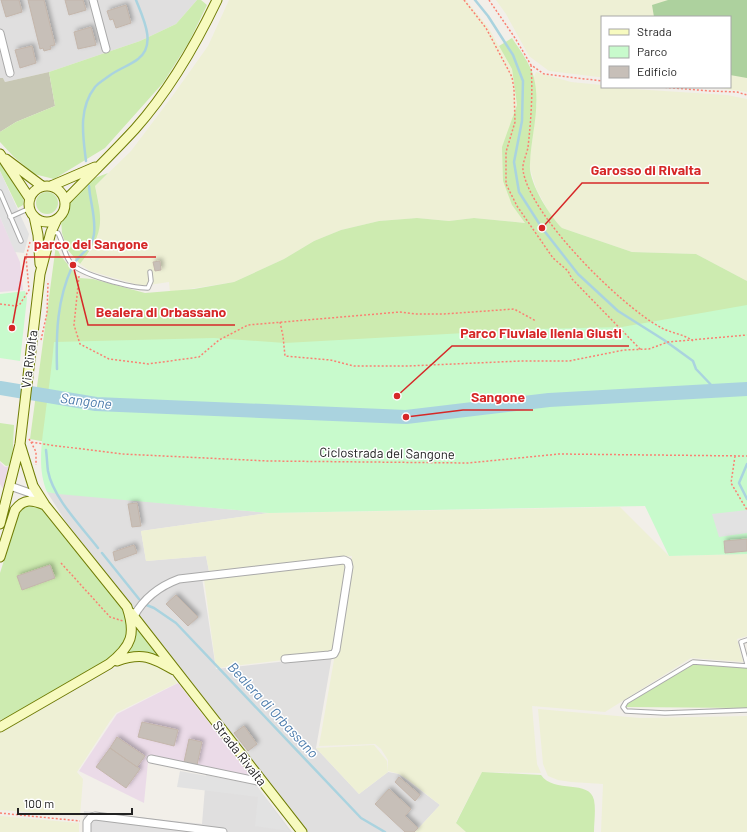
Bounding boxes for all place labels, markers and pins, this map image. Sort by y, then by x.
callout: Garosso di Rivalta [582,157,709,183]
callout: parco del Sangone [25,231,156,257]
callout: Bealera di Orbassano [88,299,235,325]
callout: Parco Fluviale Ilenia Giusti [452,320,629,346]
callout: Sangone [463,384,533,410]

